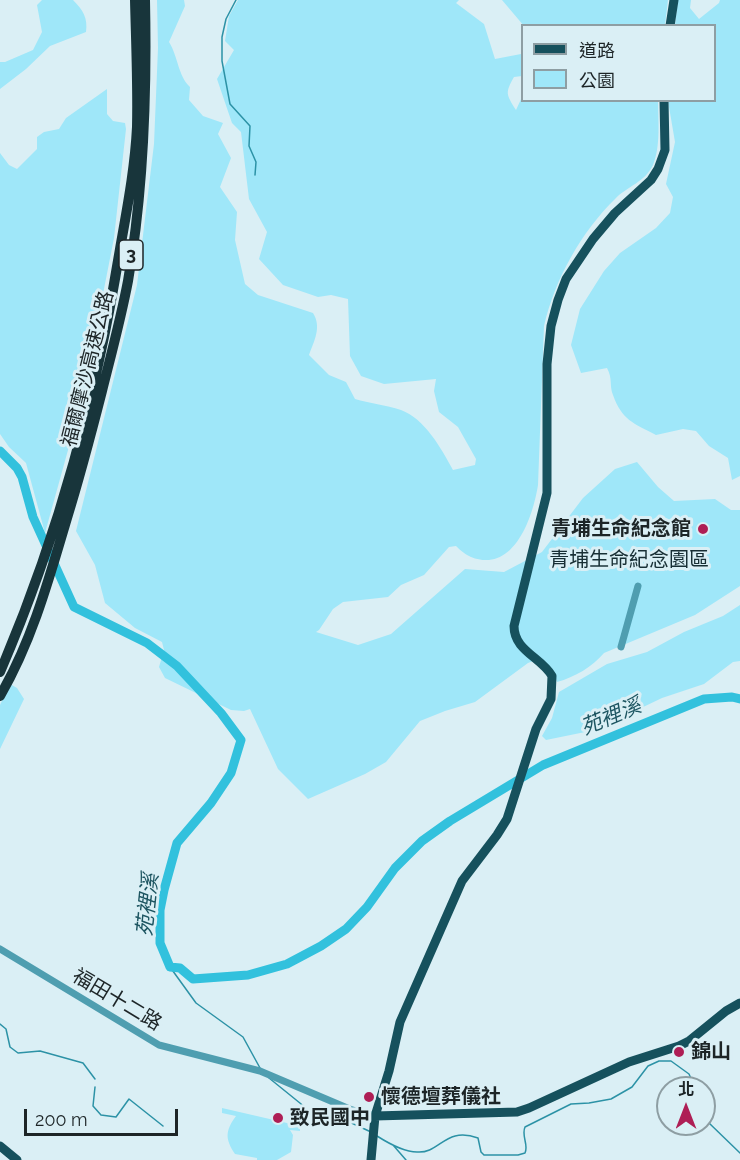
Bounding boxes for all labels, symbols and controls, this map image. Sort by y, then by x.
legend [521,24,716,102]
text: 道路 [579,40,615,61]
text: 公園 [579,70,615,91]
road number: 3 [119,240,143,270]
street label: 福爾摩沙高速公路 [57,288,119,450]
place label: 青埔生命紀念館 [551,517,691,541]
marker: 青埔生命紀念館 [696,522,710,536]
park label: 青埔生命紀念園區 [549,548,709,572]
water label: 苑裡溪 [577,693,645,741]
water label: 苑裡溪 [132,872,164,938]
street label: 福田十二路 [68,964,166,1036]
place label: 錦山 [691,1040,731,1064]
marker: 錦山 [672,1045,686,1059]
north arrow [656,1076,716,1136]
text: 北 [678,1080,694,1099]
place label: 懷德壇葬儀社 [381,1085,501,1109]
marker: 懷德壇葬儀社 [362,1090,376,1104]
scale bar [27,1097,182,1135]
place label: 致民國中 [290,1106,370,1130]
text: 200 m [35,1109,88,1130]
marker: 致民國中 [271,1111,285,1125]

